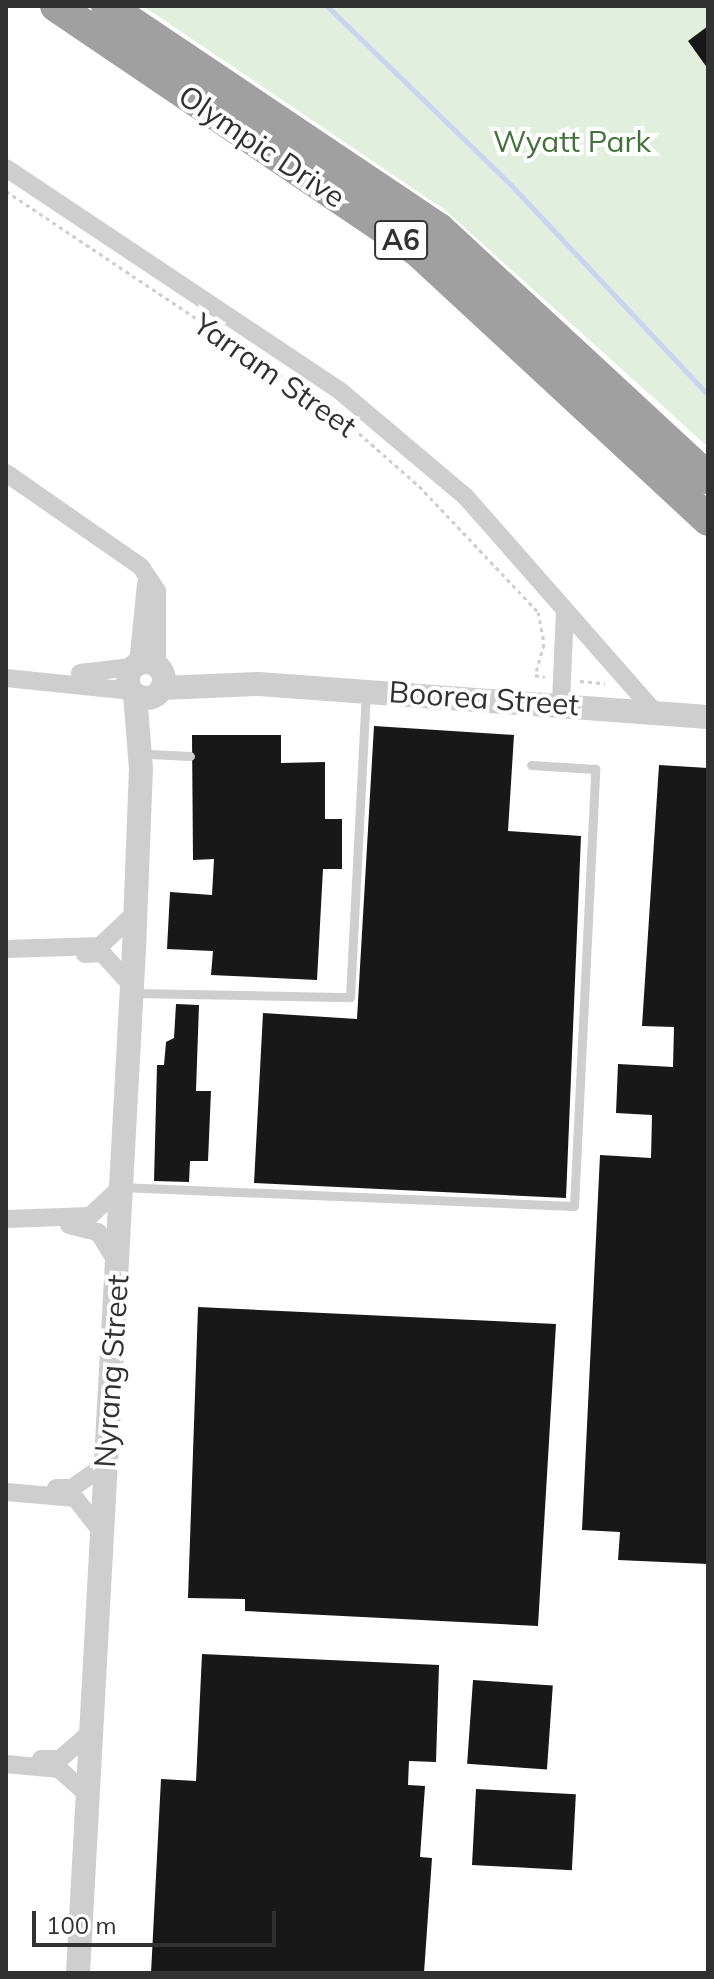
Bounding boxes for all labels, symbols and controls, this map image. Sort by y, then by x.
street label: Olympic Drive [172,77,352,215]
park label: Wyatt Park [493,123,651,159]
road number: A6 [373,216,429,264]
street label: Yarram Street [187,306,363,444]
street label: Boorea Street [388,673,580,723]
street label: Nyrang Street [86,1273,136,1469]
scale bar [36,1895,280,1945]
text: 100 m [46,1910,117,1940]

